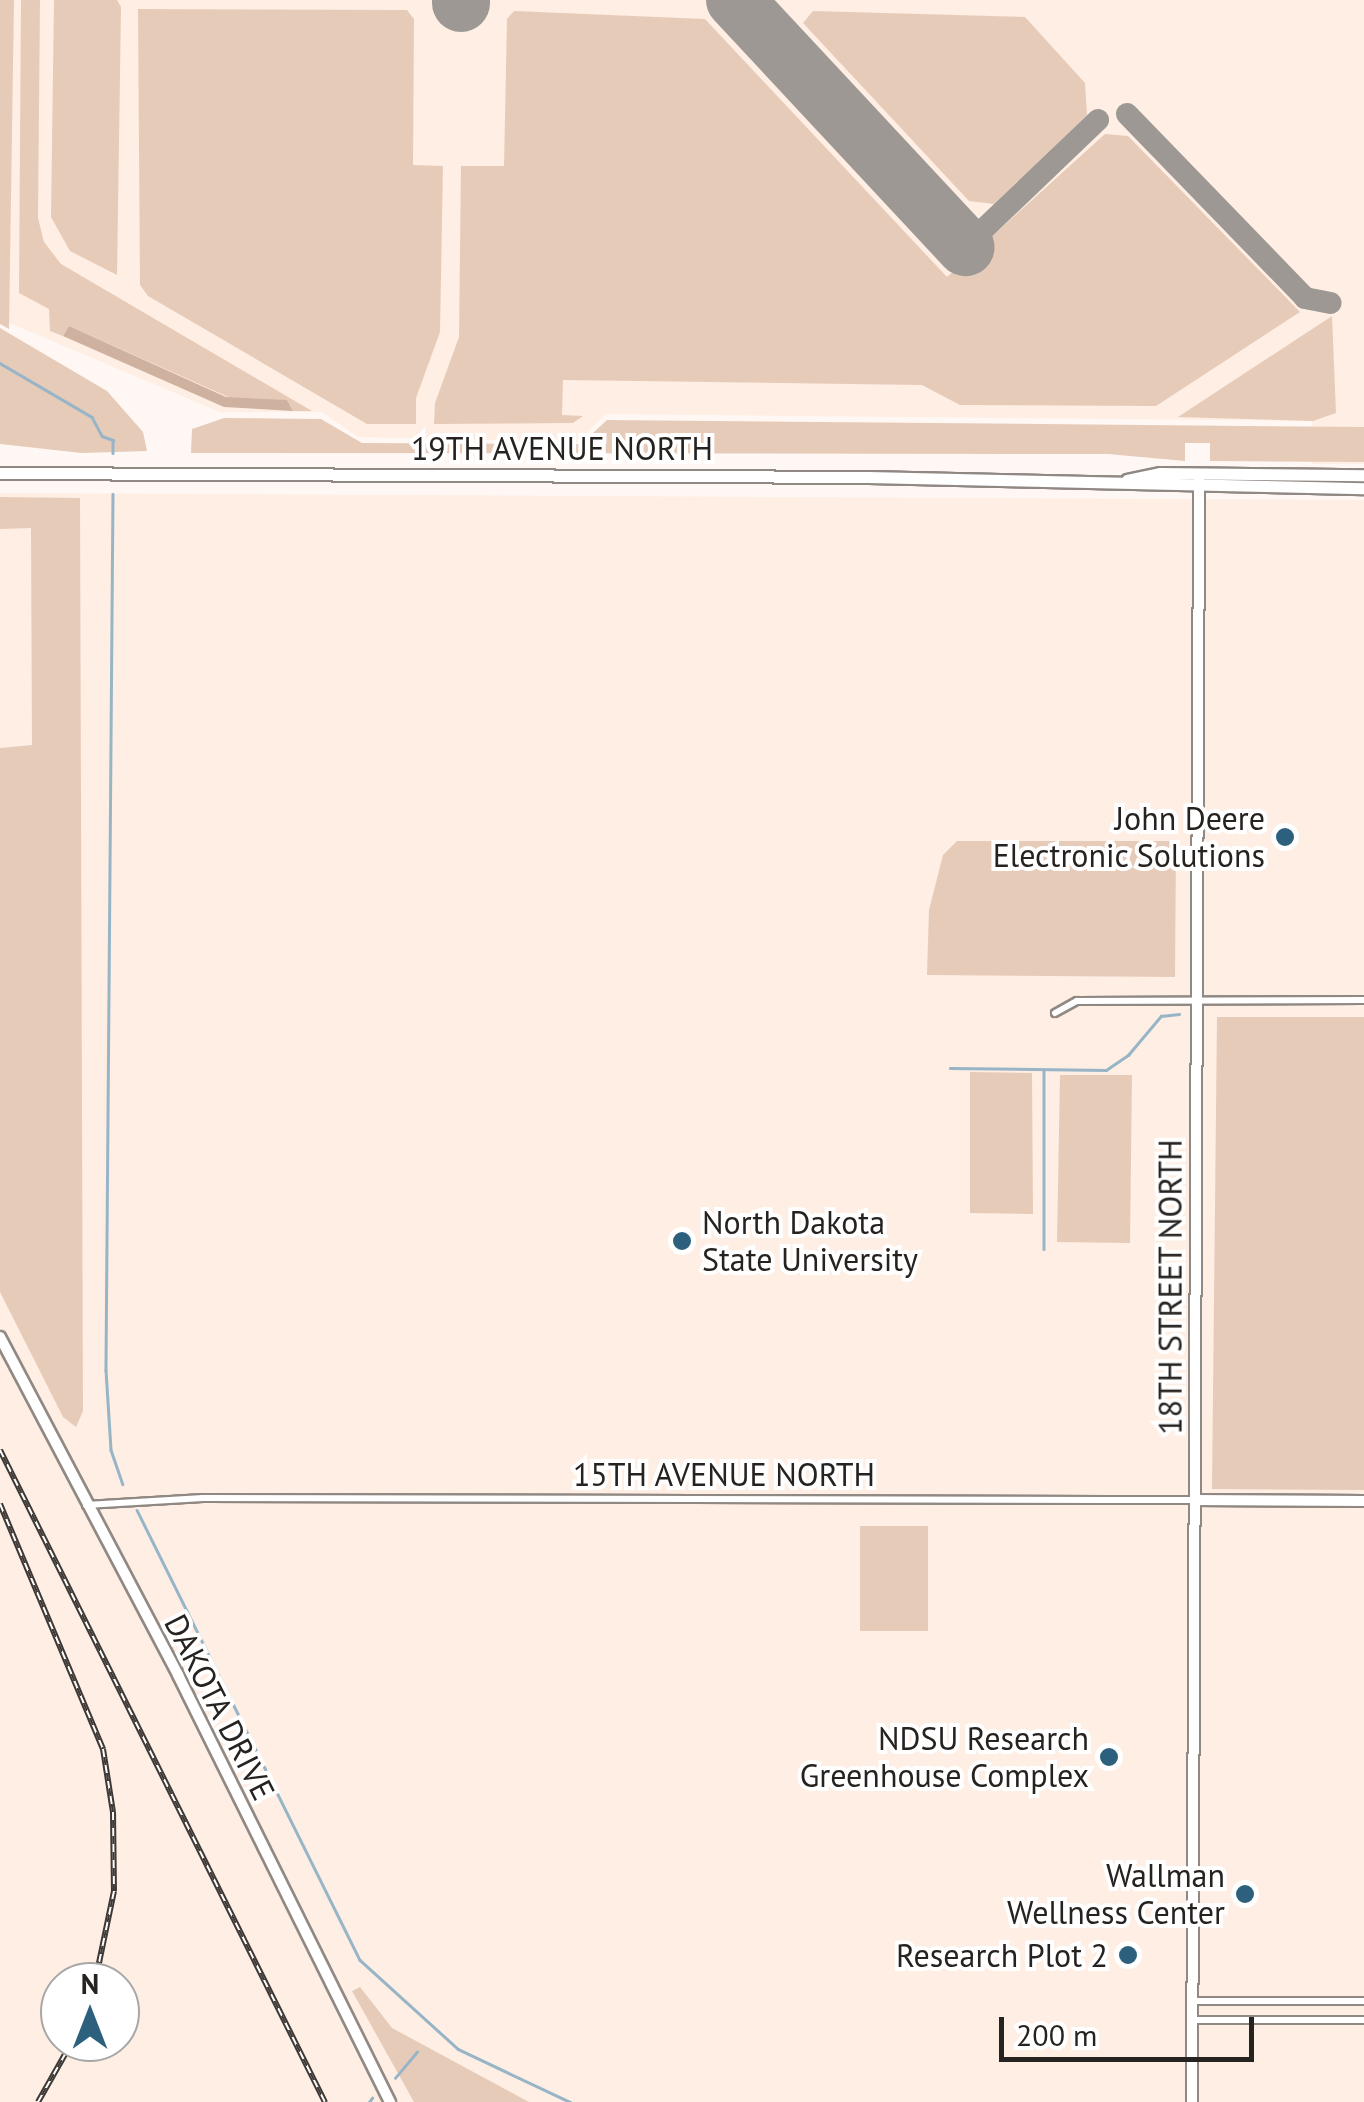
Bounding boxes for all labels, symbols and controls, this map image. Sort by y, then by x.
street label: 19TH AVENUE NORTH [410,429,714,467]
place label: John Deere Electronic Solutions [992,800,1265,875]
marker: John Deere Electronic Solutions [1274,826,1296,848]
street label: 18TH STREET NORTH [1151,1139,1189,1435]
place label: North Dakota State University [702,1204,918,1279]
marker: North Dakota State University [671,1230,693,1252]
street label: 15TH AVENUE NORTH [572,1455,876,1493]
street label: DAKOTA DRIVE [156,1607,284,1807]
place label: NDSU Research Greenhouse Complex [800,1720,1089,1795]
marker: NDSU Research Greenhouse Complex [1098,1746,1120,1768]
place label: Wallman Wellness Center [1007,1857,1225,1932]
marker: Wallman Wellness Center [1234,1883,1256,1905]
place label: Research Plot 2 [896,1936,1108,1974]
marker: Research Plot 2 [1117,1944,1139,1966]
north arrow [40,1962,140,2062]
text: N [81,1965,99,2002]
scale bar [1004,1997,1259,2059]
text: 200 m [1016,2015,1097,2054]

